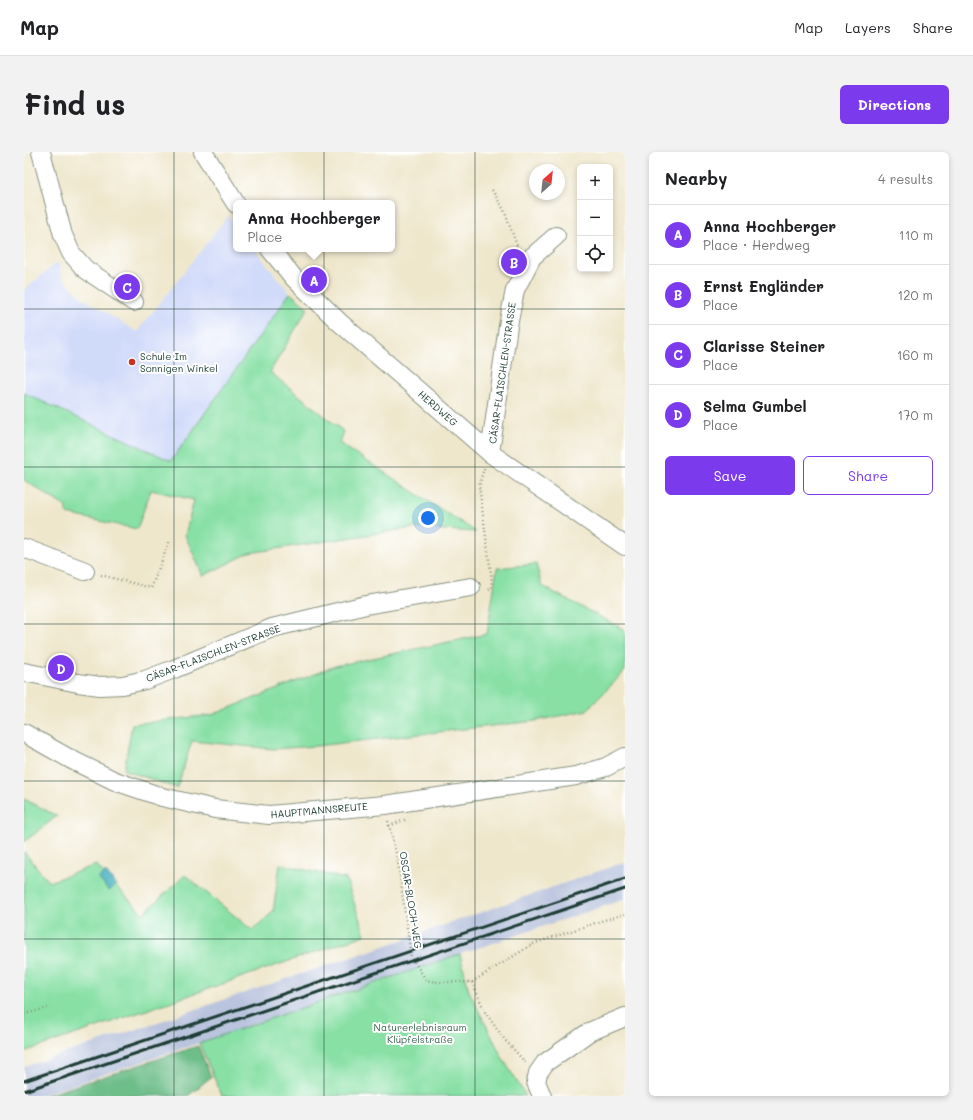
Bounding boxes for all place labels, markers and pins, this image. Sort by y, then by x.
pin: B [501,247,527,277]
pin: A [301,265,327,295]
pin: C [114,272,140,302]
place label: Schule Im Sonnigen Winkel [140,349,218,375]
marker: Schule Im Sonnigen Winkel [127,357,137,367]
pin: D [48,653,74,683]

